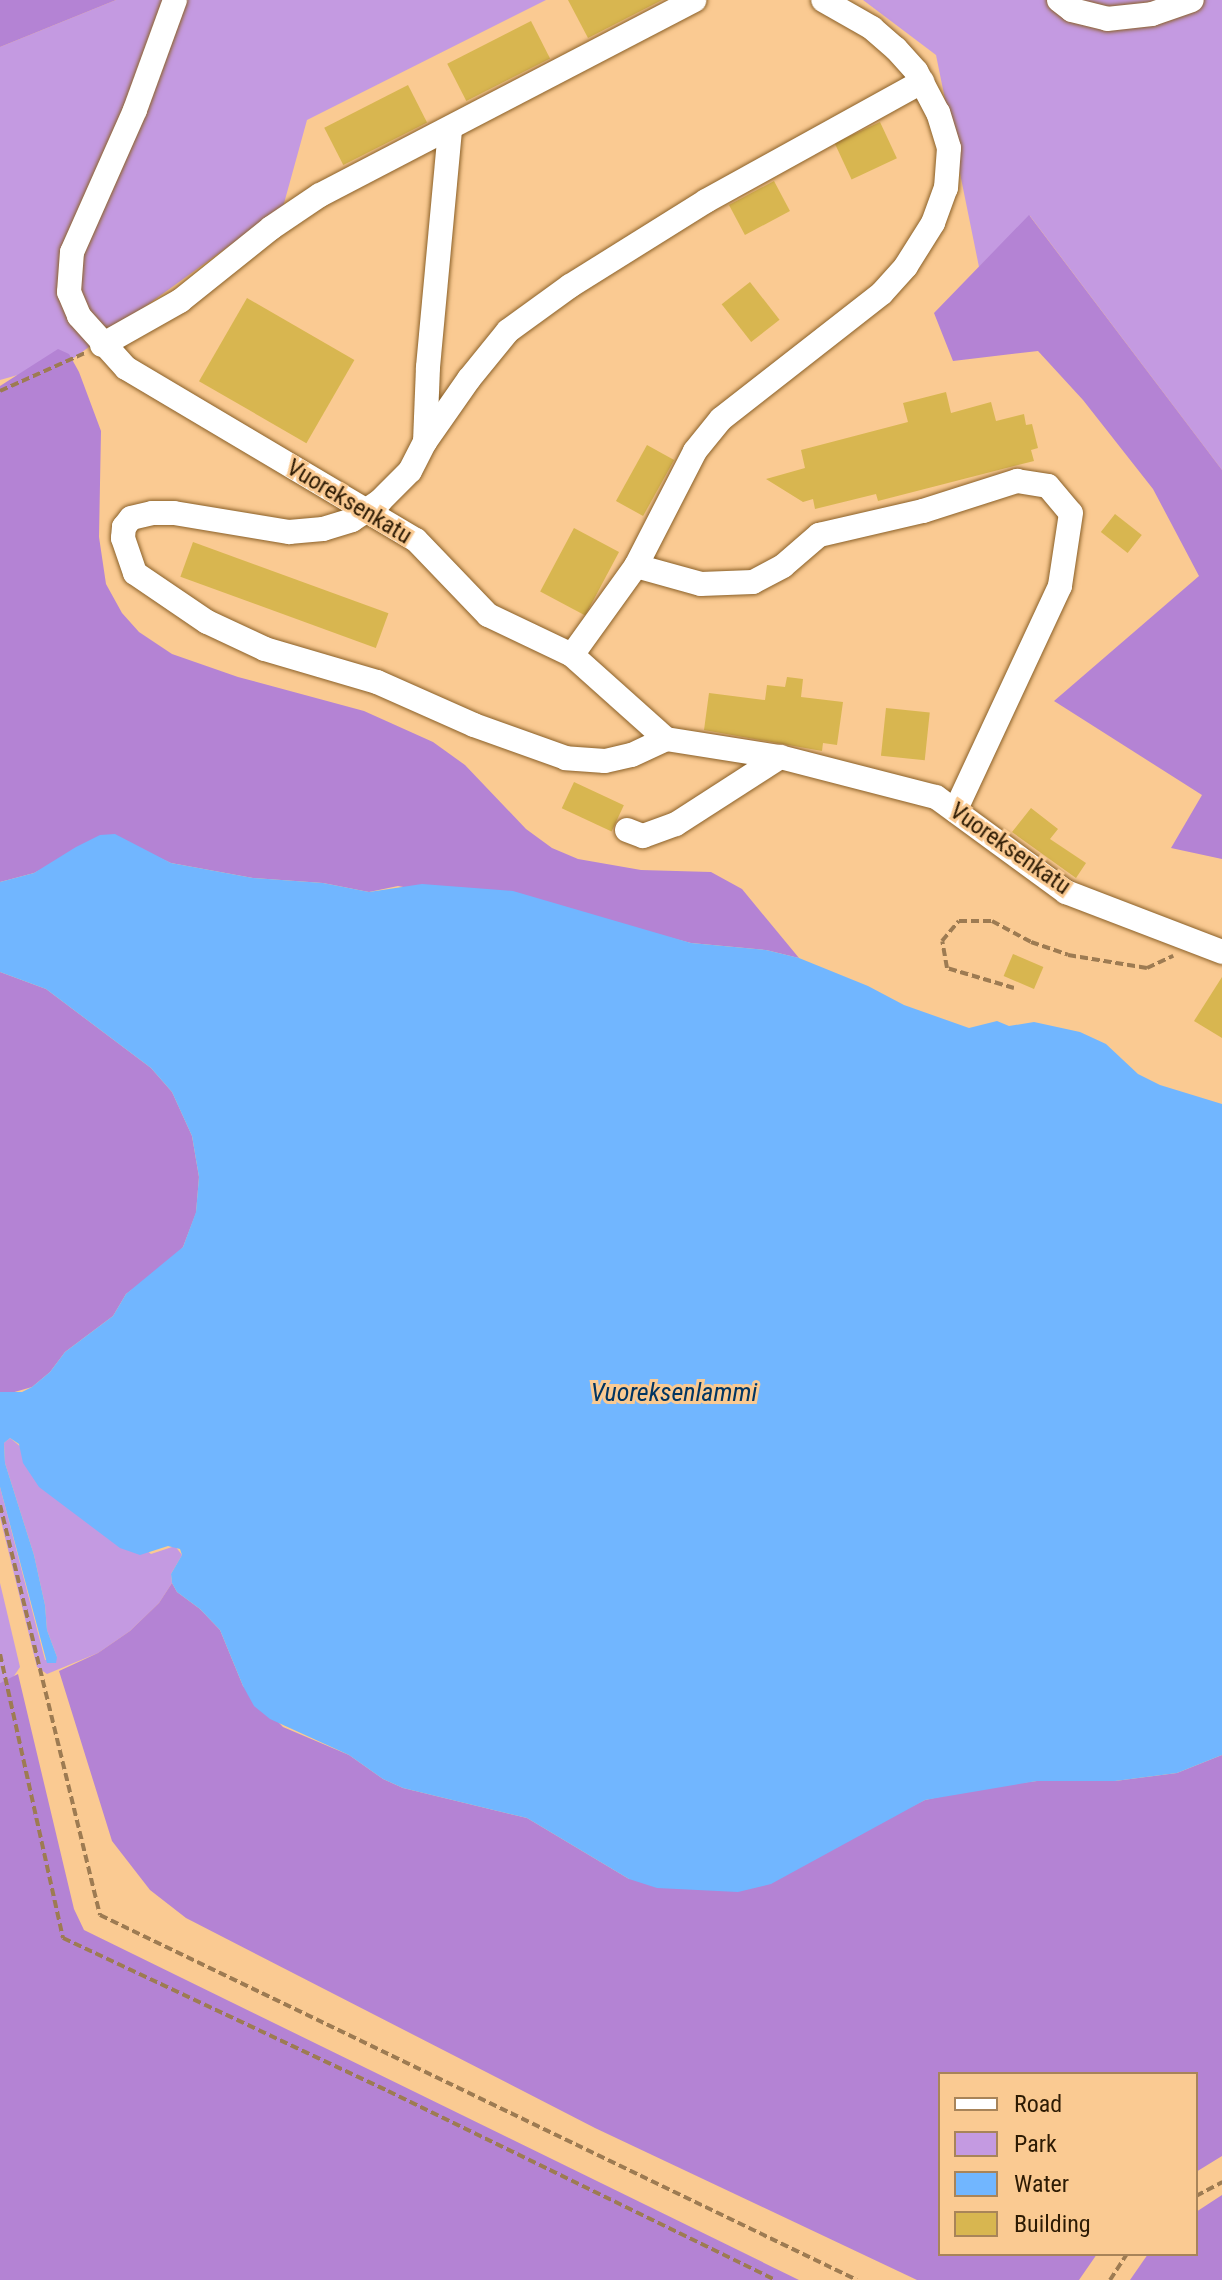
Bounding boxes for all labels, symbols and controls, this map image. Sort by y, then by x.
street label: Vuoreksenkatu [281,453,417,551]
street label: Vuoreksenkatu [944,797,1076,901]
water label: Vuoreksenlammi [591,1377,757,1409]
legend [938,2072,1198,2256]
text: Road [1014,2090,1062,2118]
text: Park [1014,2130,1057,2158]
text: Water [1014,2170,1069,2198]
text: Building [1014,2210,1091,2238]

